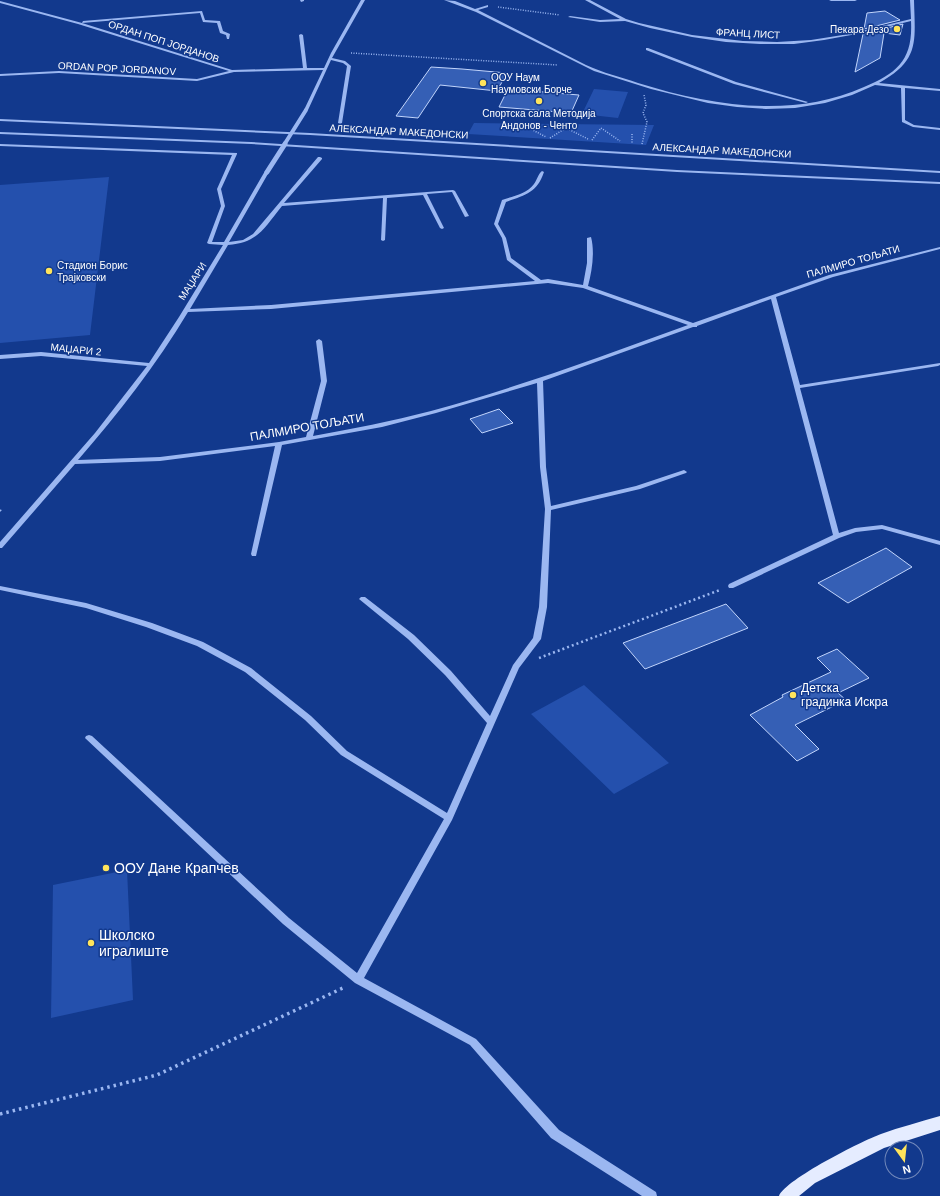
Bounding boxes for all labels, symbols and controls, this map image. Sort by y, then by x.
street label: ОРДАН ПОП ЈОРДАНОВ [107,18,221,65]
place label: Пекара Дезо [830,24,889,35]
marker: Пекара Дезо [892,24,902,34]
street label: ФРАНЦ ЛИСТ [716,26,780,41]
street label: ORDAN POP JORDANOV [58,60,177,77]
place label: ООУ Наум Наумовски Борче [491,72,573,95]
marker: ООУ Наум Наумовски Борче [478,78,488,88]
marker: Спортска сала Методија Андонов - Ченто [534,96,544,106]
place label: Спортска сала Методија Андонов - Ченто [482,108,596,131]
street label: АЛЕКСАНДАР МАКЕДОНСКИ [329,122,469,141]
street label: АЛЕКСАНДАР МАКЕДОНСКИ [652,141,792,160]
street label: ПАЛМИРО ТОЉАТИ [805,243,901,280]
place label: Стадион Борис Трајковски [57,260,128,283]
street label: МАЏАРИ [176,260,209,302]
marker: Стадион Борис Трајковски [44,266,54,276]
street label: МАЏАРИ 2 [50,341,102,358]
street label: ПАЛМИРО ТОЉАТИ [249,410,365,444]
place label: Детска градинка Искра [801,681,888,709]
marker: Детска градинка Искра [788,690,798,700]
place label: ООУ Дане Крапчев [114,860,239,876]
marker: ООУ Дане Крапчев [101,863,111,873]
place label: Школско игралиште [99,927,169,959]
marker: Школско игралиште [86,938,96,948]
north arrow [884,1140,924,1180]
text: N [901,1163,912,1176]

